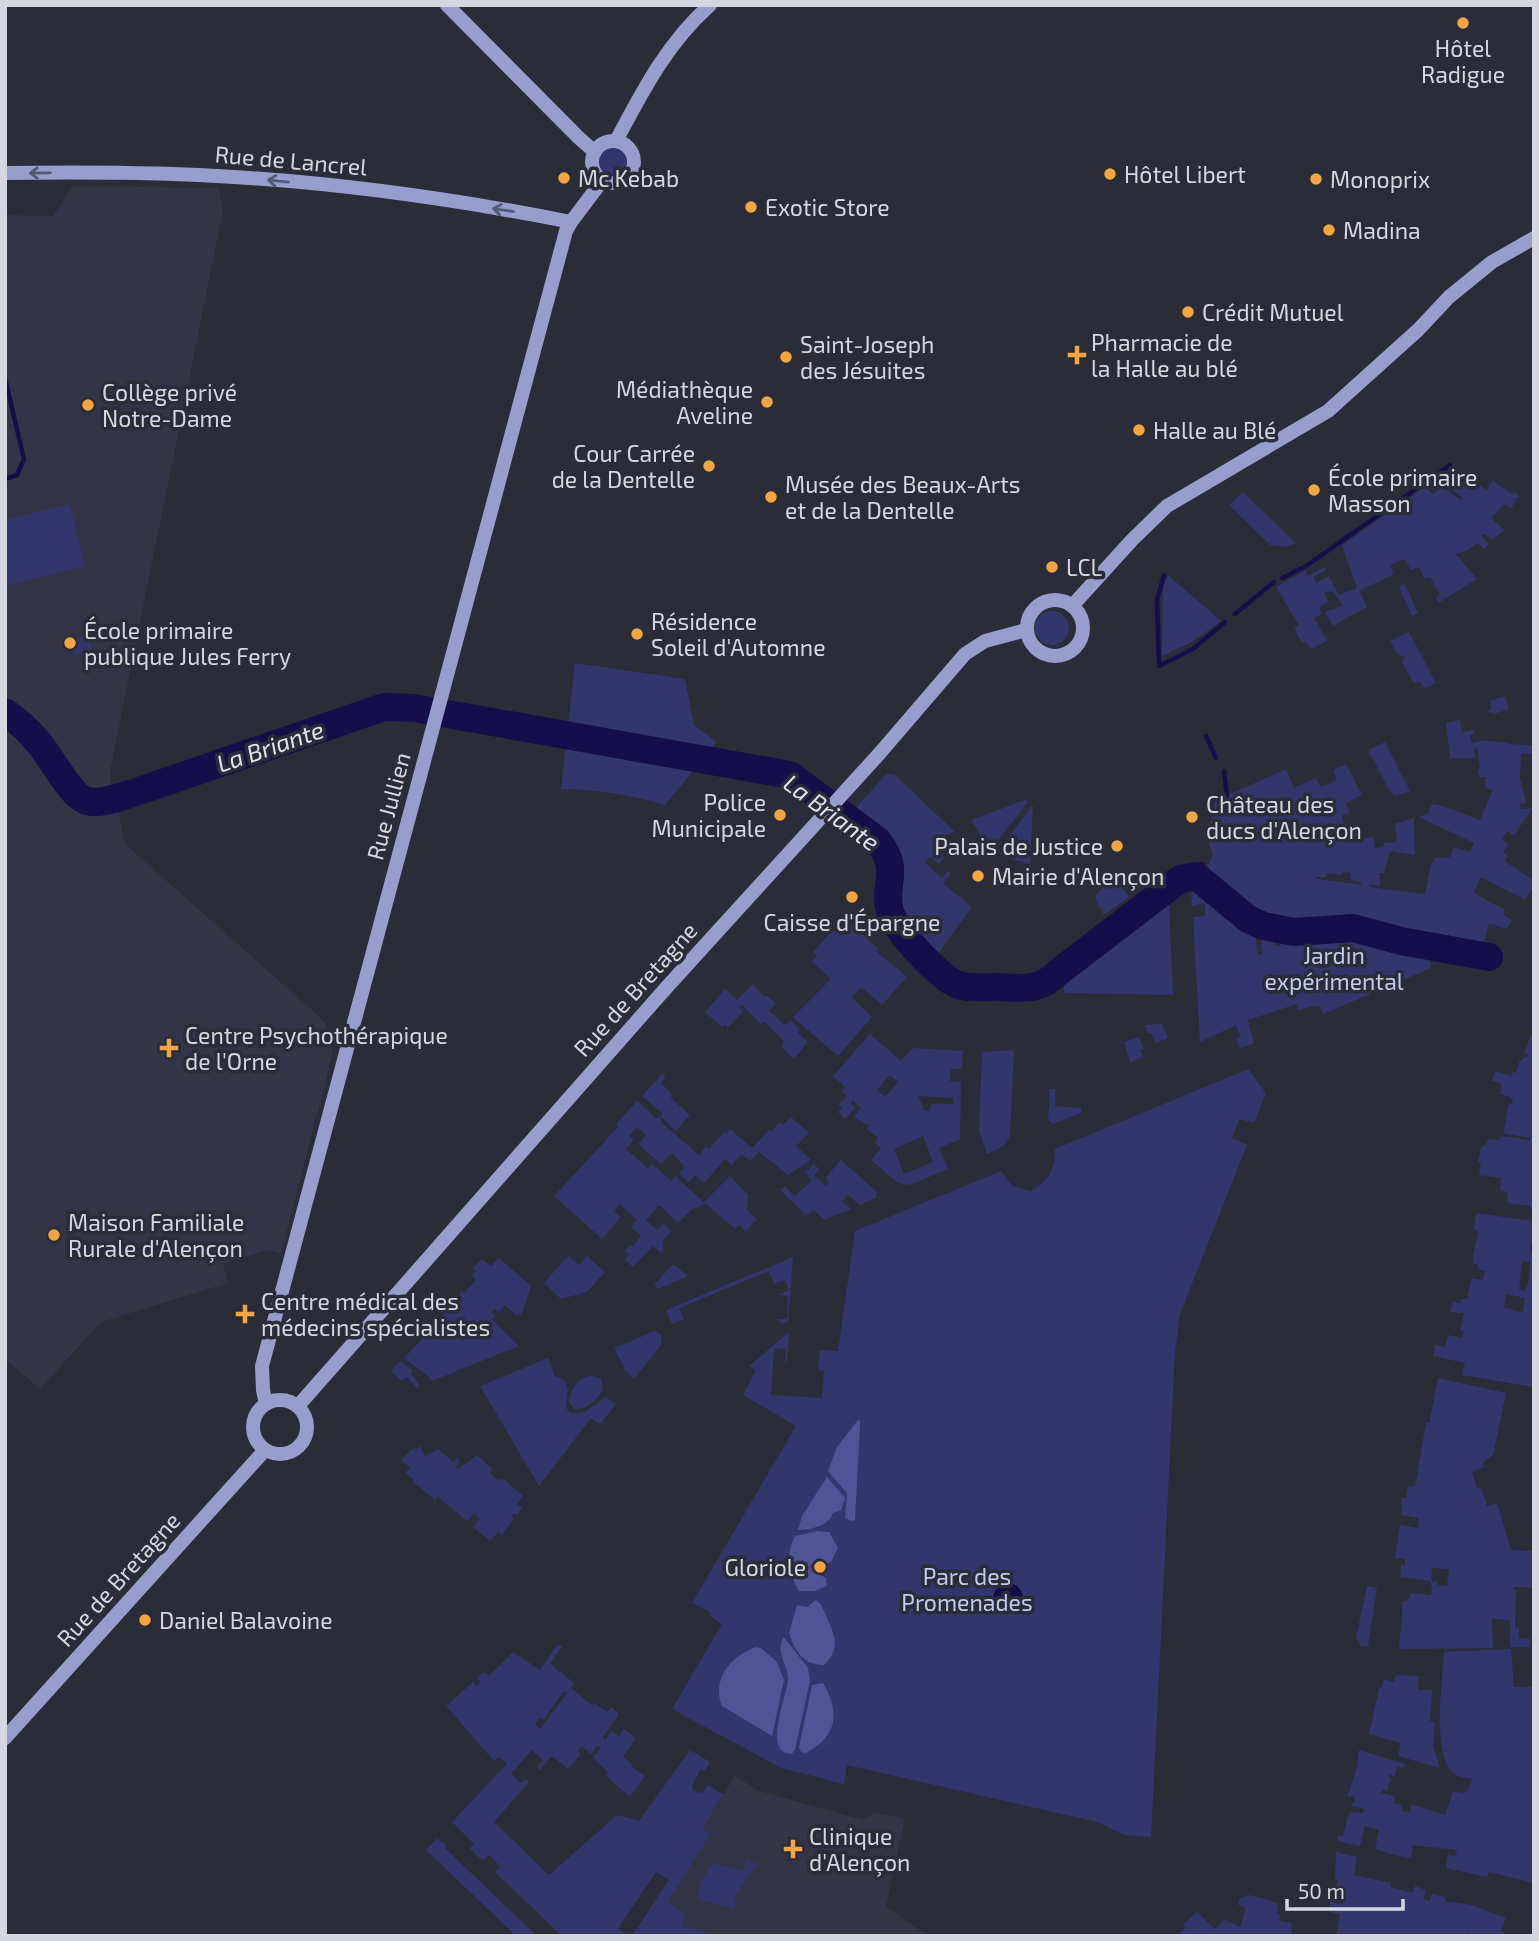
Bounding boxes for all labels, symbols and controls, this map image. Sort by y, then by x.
marker: Hôtel Radigue [1455,15,1471,31]
place label: Hôtel Radigue [1421,34,1505,88]
street label: Rue de Lancrel [214,139,368,181]
place label: Hôtel Libert [1124,160,1246,188]
place label: Mc Kebab [578,164,679,192]
place label: Monoprix [1330,165,1430,193]
one-way arrow [29,166,52,180]
marker: Hôtel Libert [1102,166,1118,182]
marker: Mc Kebab [556,170,572,186]
marker: Monoprix [1308,171,1324,187]
one-way arrow [267,174,290,187]
place label: Exotic Store [765,193,890,221]
marker: Exotic Store [743,199,759,215]
one-way arrow [493,203,515,216]
place label: Madina [1343,216,1421,244]
marker: Madina [1321,222,1337,238]
place label: Crédit Mutuel [1202,298,1344,326]
marker: Crédit Mutuel [1180,304,1196,320]
place label: Pharmacie de la Halle au blé [1091,328,1238,382]
place label: Saint-Joseph des Jésuites [800,330,934,384]
marker: Pharmacie de la Halle au blé [1069,347,1085,363]
marker: Saint-Joseph des Jésuites [778,349,794,365]
place label: Médiathèque Aveline [616,375,753,429]
place label: Collège privé Notre-Dame [102,378,237,432]
marker: Médiathèque Aveline [759,394,775,410]
marker: Collège privé Notre-Dame [80,397,96,413]
place label: Halle au Blé [1153,416,1276,444]
marker: Halle au Blé [1131,422,1147,438]
place label: Cour Carrée de la Dentelle [552,439,695,493]
marker: Cour Carrée de la Dentelle [701,458,717,474]
place label: École primaire Masson [1328,463,1477,517]
place label: Musée des Beaux-Arts et de la Dentelle [785,470,1021,524]
marker: École primaire Masson [1306,482,1322,498]
marker: Musée des Beaux-Arts et de la Dentelle [763,489,779,505]
place label: LCL [1066,553,1103,581]
marker: LCL [1044,559,1060,575]
place label: Résidence Soleil d'Automne [651,607,825,661]
place label: École primaire publique Jules Ferry [84,616,291,670]
marker: Résidence Soleil d'Automne [629,626,645,642]
marker: École primaire publique Jules Ferry [62,635,78,651]
water label: La Briante [213,714,327,778]
street label: Rue Jullien [360,749,416,863]
water label: La Briante [779,768,886,856]
place label: Police Municipale [652,788,766,842]
place label: Château des ducs d'Alençon [1206,790,1362,845]
marker: Police Municipale [772,807,788,823]
marker: Château des ducs d'Alençon [1184,809,1200,825]
place label: Palais de Justice [934,832,1103,860]
marker: Palais de Justice [1109,838,1125,854]
place label: Mairie d'Alençon [992,862,1164,891]
marker: Mairie d'Alençon [970,868,986,884]
marker: Caisse d'Épargne [844,889,860,905]
place label: Caisse d'Épargne [764,908,940,936]
street label: Rue de Bretagne [567,916,703,1062]
park label: Jardin expérimental [1264,941,1404,995]
place label: Centre Psychothérapique de l'Orne [185,1021,448,1075]
marker: Centre Psychothérapique de l'Orne [159,1038,179,1058]
place label: Maison Familiale Rurale d'Alençon [68,1208,244,1263]
marker: Maison Familiale Rurale d'Alençon [46,1227,62,1243]
place label: Centre médical des médecins spécialistes [261,1287,490,1341]
marker: Centre médical des médecins spécialistes [235,1304,255,1324]
street label: Rue de Bretagne [50,1506,186,1652]
place label: Gloriole [724,1553,806,1581]
marker: Gloriole [812,1559,828,1575]
park label: Parc des Promenades [901,1562,1033,1616]
place label: Daniel Balavoine [159,1606,333,1634]
marker: Daniel Balavoine [137,1612,153,1628]
place label: Clinique d'Alençon [809,1822,910,1877]
marker: Clinique d'Alençon [783,1839,803,1859]
scale bar [1287,1868,1402,1912]
text: 50 m [1298,1878,1345,1903]

